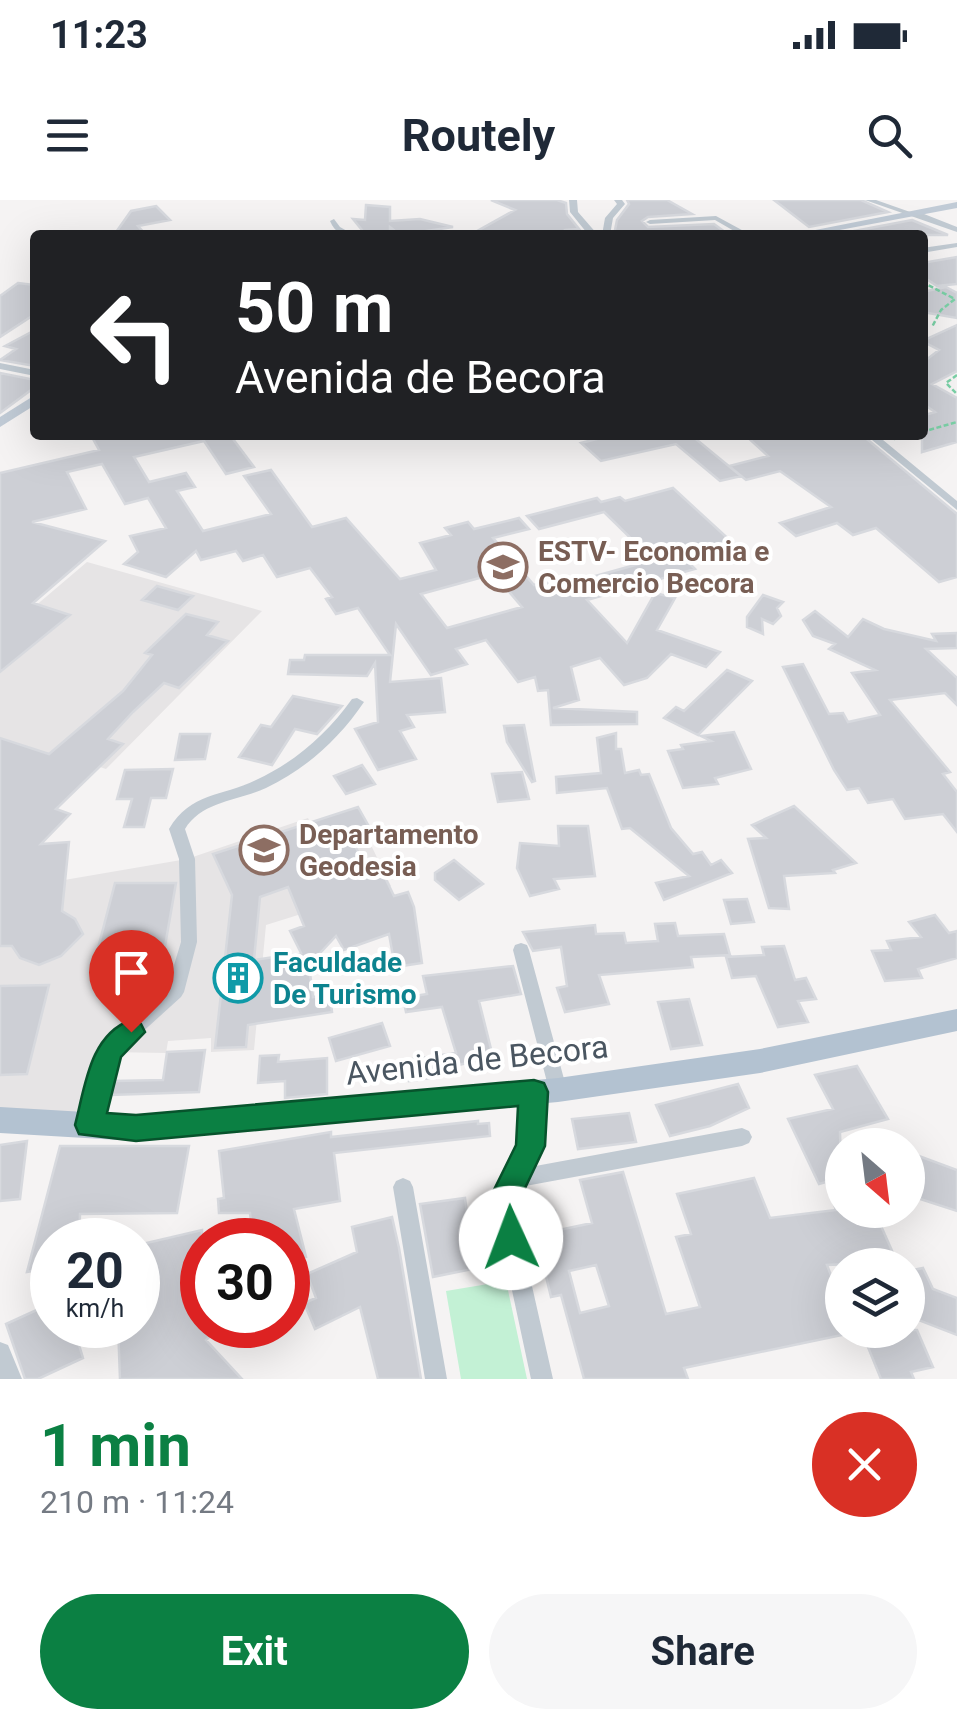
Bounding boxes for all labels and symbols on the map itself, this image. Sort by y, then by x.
place label: ESTV- Economia e Comercio Becora [538,535,769,600]
school or university icon: ESTV- Economia e Comercio Becora [477,541,529,593]
place label: Departamento Geodesia [299,818,478,883]
school or university icon: Departamento Geodesia [238,824,290,876]
pin [89,930,174,1033]
place label: Faculdade De Turismo [273,946,417,1011]
building icon: Faculdade De Turismo [212,952,264,1004]
street label: Avenida de Becora [344,1027,610,1093]
north arrow [825,1128,925,1228]
position arrow [459,1186,563,1290]
speed limit sign: 30 [180,1218,310,1348]

